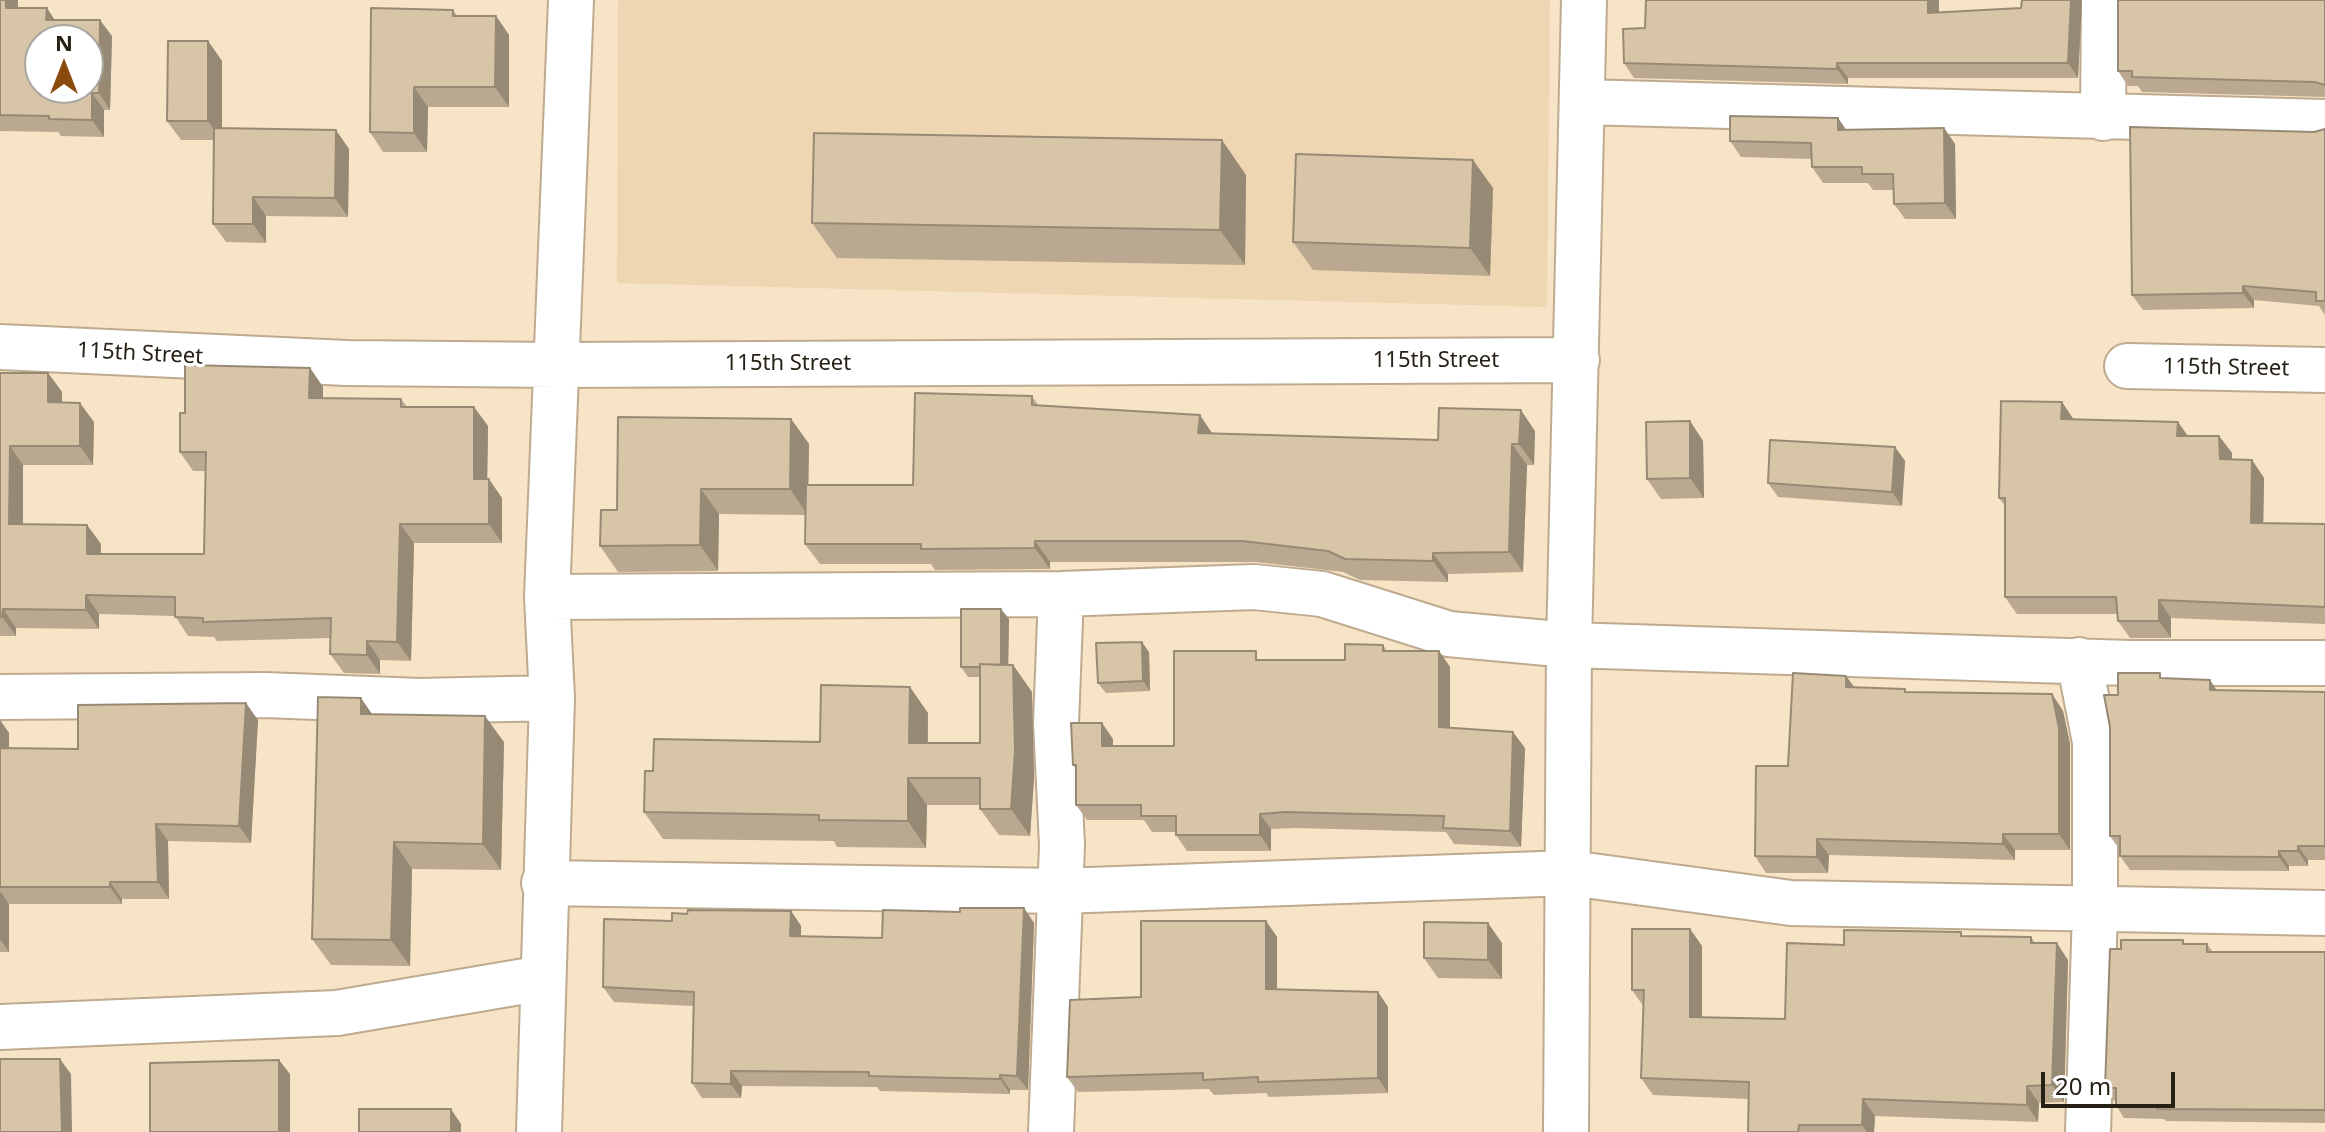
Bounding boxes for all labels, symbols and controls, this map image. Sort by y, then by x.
north arrow [24,24,104,104]
text: N [55,27,73,57]
street label: 115th Street [76,338,204,370]
street label: 115th Street [1373,348,1499,374]
street label: 115th Street [725,351,851,377]
street label: 115th Street [2163,354,2289,382]
scale bar [2045,1056,2179,1106]
text: 20 m [2055,1069,2111,1102]

